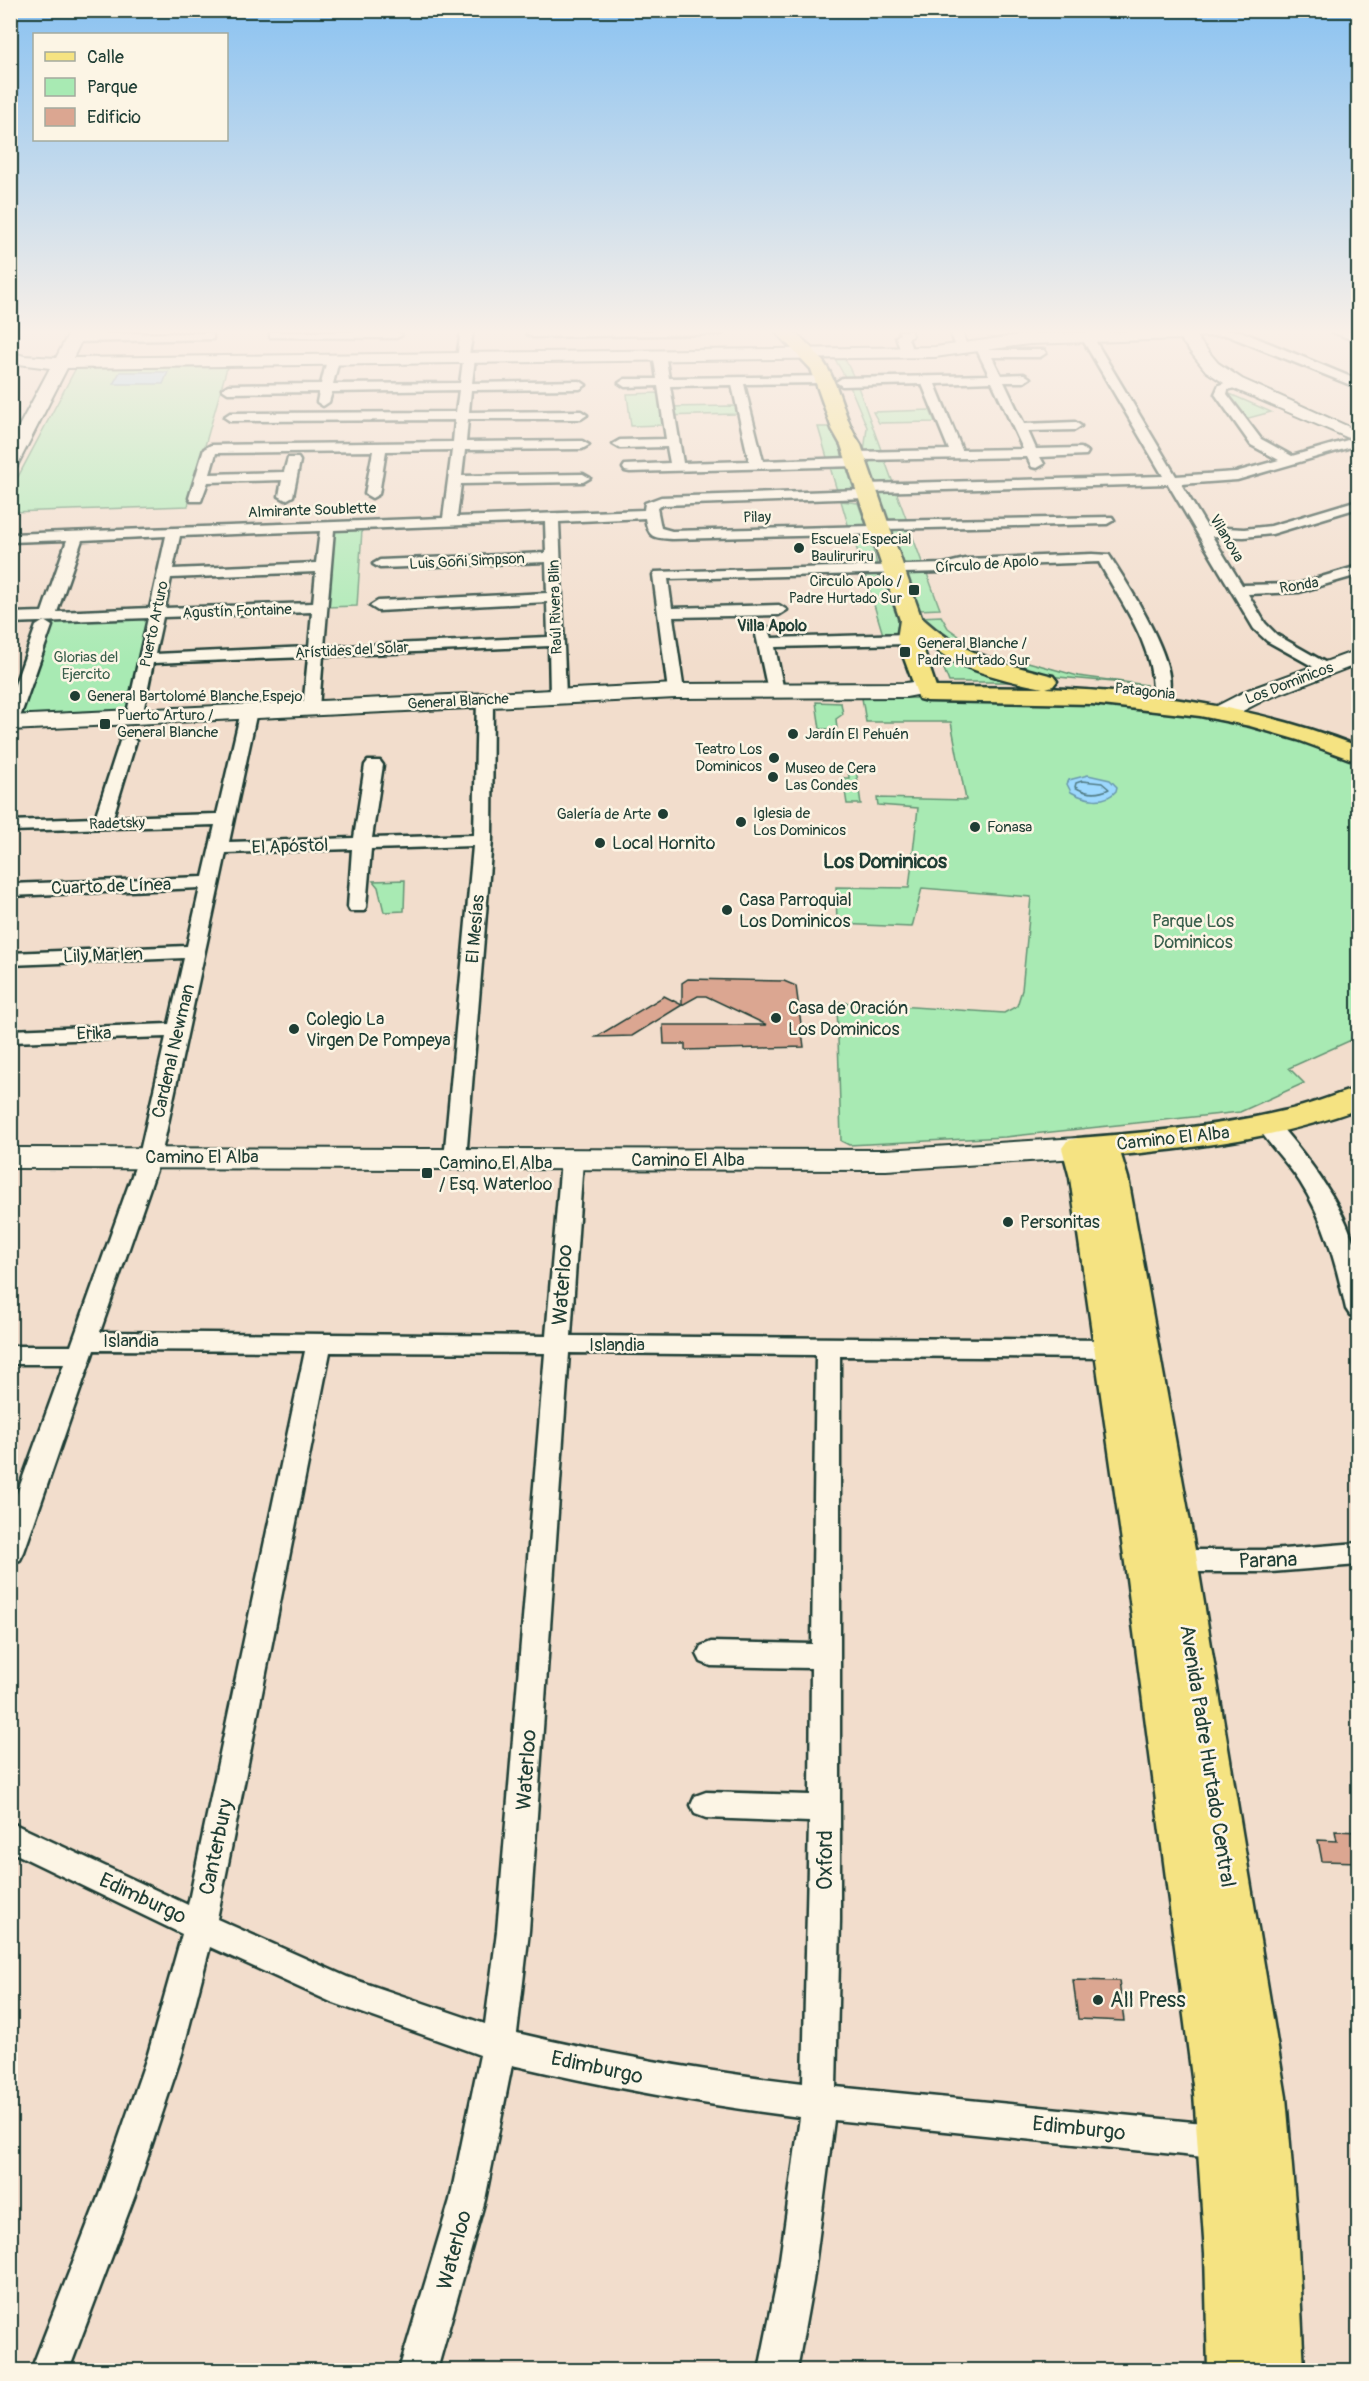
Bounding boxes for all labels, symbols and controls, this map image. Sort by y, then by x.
legend [33,33,228,141]
text: Calle [87,46,124,69]
text: Parque [87,76,137,99]
text: Edificio [87,106,141,129]
street label: Almirante Soublette [248,499,377,522]
street label: Pilay [743,508,772,527]
street label: Vilanova [1205,511,1248,566]
place label: Escuela Especial Bauliruriru [811,530,912,566]
marker: Escuela Especial Bauliruriru [792,541,806,555]
street label: Luis Goñi Simpson [409,549,525,574]
street label: Círculo de Apolo [935,551,1039,578]
street label: Raúl Rivera Blin [544,559,567,655]
place label: Circulo Apolo / Padre Hurtado Sur [789,572,903,608]
street label: Ronda [1278,573,1320,598]
street label: Puerto Arturo [136,579,173,669]
marker: Circulo Apolo / Padre Hurtado Sur [907,583,921,597]
street label: Agustín Fontaine [182,600,293,623]
district label: Villa Apolo [737,616,807,636]
place label: General Blanche / Padre Hurtado Sur [917,634,1031,670]
street label: Arístides del Solar [295,638,410,663]
marker: General Blanche / Padre Hurtado Sur [898,645,912,659]
park label: Glorias del Ejercito [54,648,118,684]
street label: Los Dominicos [1242,658,1336,709]
street label: Patagonia [1114,679,1176,704]
place label: General Bartolomé Blanche Espejo [87,687,303,706]
marker: General Bartolomé Blanche Espejo [68,689,82,703]
street label: General Blanche [407,689,510,714]
place label: Puerto Arturo / General Blanche [117,706,219,742]
marker: Puerto Arturo / General Blanche [98,717,112,731]
place label: Jardín El Pehuén [805,725,909,744]
marker: Jardín El Pehuén [786,727,800,741]
place label: Teatro Los Dominicos [695,740,762,776]
marker: Teatro Los Dominicos [767,751,781,765]
place label: Museo de Cera Las Condes [785,759,876,795]
marker: Museo de Cera Las Condes [766,770,780,784]
place label: Iglesia de Los Dominicos [753,804,846,840]
place label: Galería de Arte [557,805,652,824]
marker: Galería de Arte [656,807,670,821]
street label: Radetsky [89,813,146,834]
marker: Iglesia de Los Dominicos [734,815,748,829]
place label: Fonasa [987,818,1032,837]
marker: Fonasa [968,820,982,834]
place label: Local Hornito [612,832,716,855]
street label: El Apóstol [251,834,329,859]
marker: Local Hornito [593,836,607,850]
district label: Los Dominicos [823,849,947,874]
street label: Cuarto de Línea [51,873,171,900]
place label: Casa Parroquial Los Dominicos [739,889,852,933]
street label: El Mesías [461,894,490,964]
marker: Casa Parroquial Los Dominicos [720,903,734,917]
park label: Parque Los Dominicos [1152,910,1234,954]
street label: Lily Marlen [63,943,143,968]
street label: Cardenal Newman [147,982,200,1120]
place label: Casa de Oración Los Dominicos [788,997,908,1041]
place label: Colegio La Virgen De Pompeya [306,1008,451,1052]
marker: Casa de Oración Los Dominicos [769,1011,783,1025]
street label: Erika [76,1021,112,1046]
marker: Colegio La Virgen De Pompeya [287,1022,301,1036]
street label: Camino El Alba [1115,1121,1231,1156]
street label: Camino El Alba [145,1146,259,1169]
street label: Camino El Alba [631,1149,745,1172]
place label: Camino El Alba / Esq. Waterloo [439,1152,553,1196]
marker: Camino El Alba / Esq. Waterloo [420,1166,434,1180]
place label: Personitas [1020,1211,1100,1234]
marker: Personitas [1001,1215,1015,1229]
street label: Waterloo [546,1244,579,1326]
street label: Islandia [103,1330,159,1353]
street label: Islandia [589,1334,645,1357]
street label: Parana [1238,1546,1298,1575]
street label: Avenida Padre Hurtado Central [1173,1623,1242,1889]
street label: Waterloo [510,1729,543,1811]
street label: Canterbury [193,1797,240,1898]
street label: Oxford [812,1830,839,1890]
street label: Edimburgo [95,1867,191,1930]
place label: All Press [1110,1987,1186,2014]
marker: All Press [1091,1993,1105,2007]
street label: Edimburgo [548,2045,645,2090]
street label: Edimburgo [1031,2110,1127,2147]
street label: Waterloo [431,2208,478,2293]

